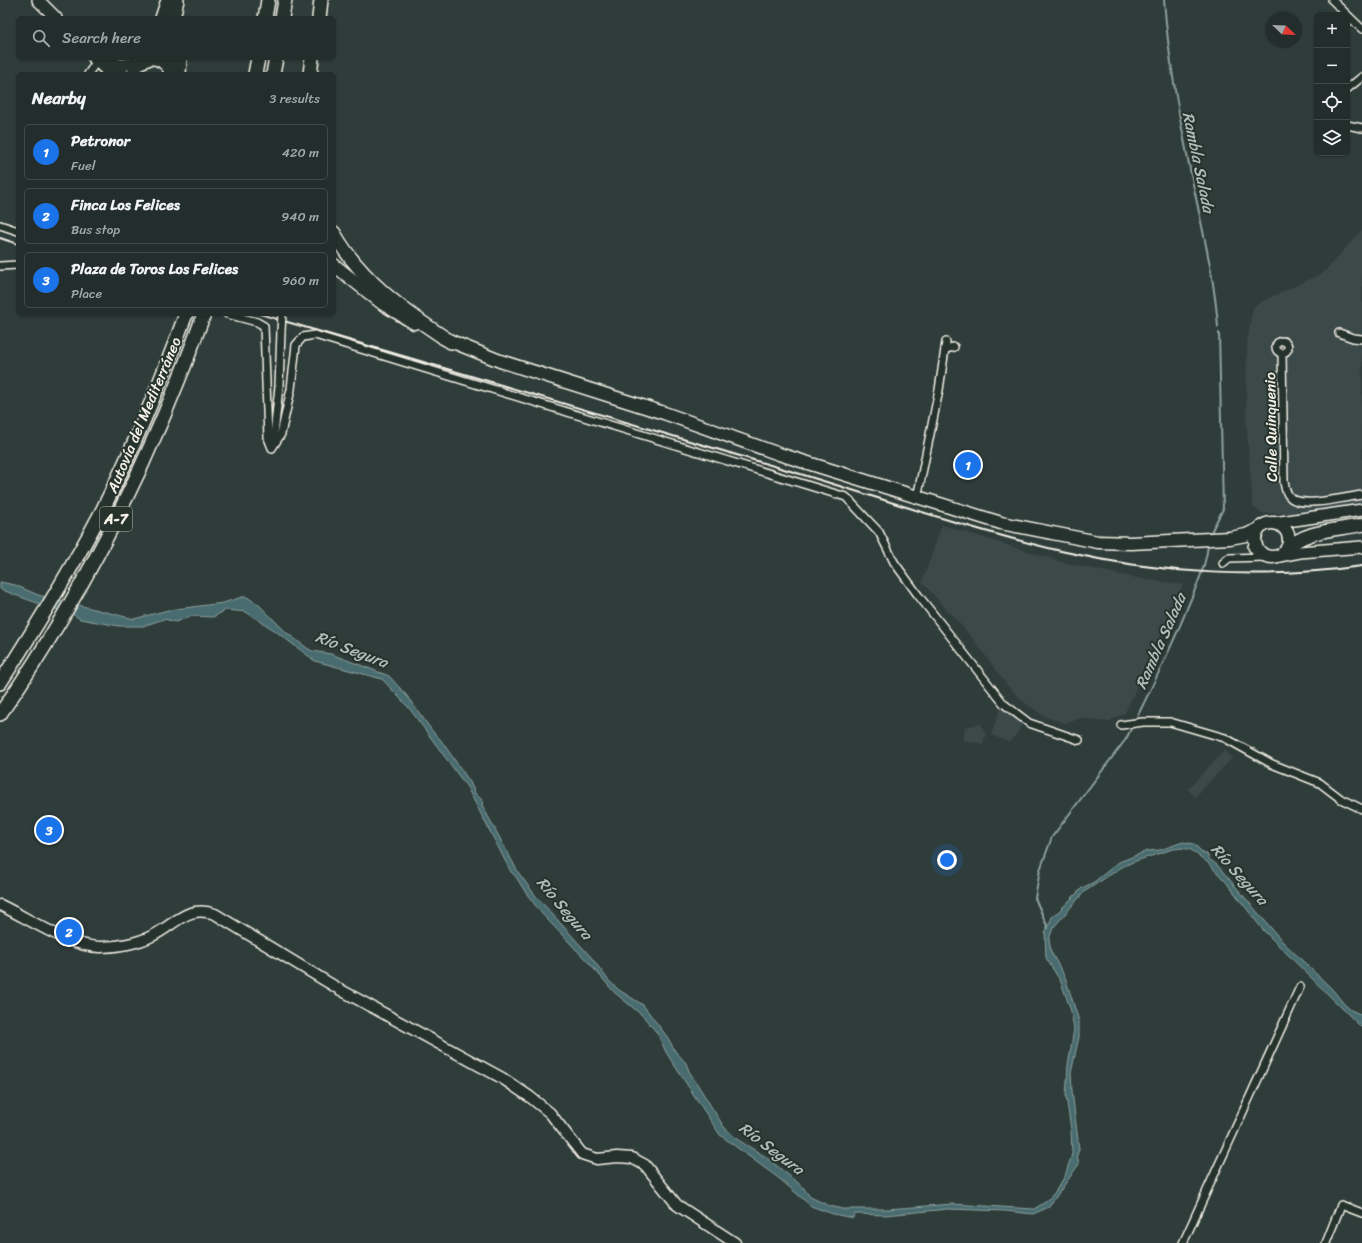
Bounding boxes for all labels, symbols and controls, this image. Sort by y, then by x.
north arrow [1266,12,1302,48]
map controls [1314,12,1350,156]
button: + [1314,12,1350,48]
search box [16,16,336,60]
text: Search here [62,25,141,51]
icon: search [30,27,52,49]
button: − [1314,48,1350,84]
text: Nearby [32,83,86,113]
button: locate [1314,84,1350,120]
text: 3 results [269,87,320,110]
water label: Rambla Salada [1174,109,1224,217]
button: layers [1314,120,1350,156]
text: Petronor [71,128,130,154]
text: 1 [43,141,49,164]
text: 420 m [282,141,319,164]
text: Fuel [71,154,95,177]
text: Finca Los Felices [71,192,180,218]
text: 2 [42,205,50,228]
text: 940 m [281,205,319,228]
text: Bus stop [71,218,120,241]
text: Plaza de Toros Los Felices [71,256,238,282]
text: 3 [42,269,50,292]
text: 960 m [282,269,319,292]
text: Place [71,282,102,305]
street label: Autovía del Mediterráneo [99,332,189,498]
street label: Calle Quinquenio [1257,372,1285,482]
pin: 1 [955,450,981,480]
road number: A-7 [100,507,132,531]
water label: Rambla Salada [1126,587,1195,694]
water label: Río Segura [311,622,394,677]
pin: 3 [36,815,62,845]
water label: Río Segura [1203,836,1277,914]
your location [937,850,957,870]
water label: Río Segura [529,870,601,948]
pin: 2 [56,917,82,947]
water label: Río Segura [733,1114,812,1184]

